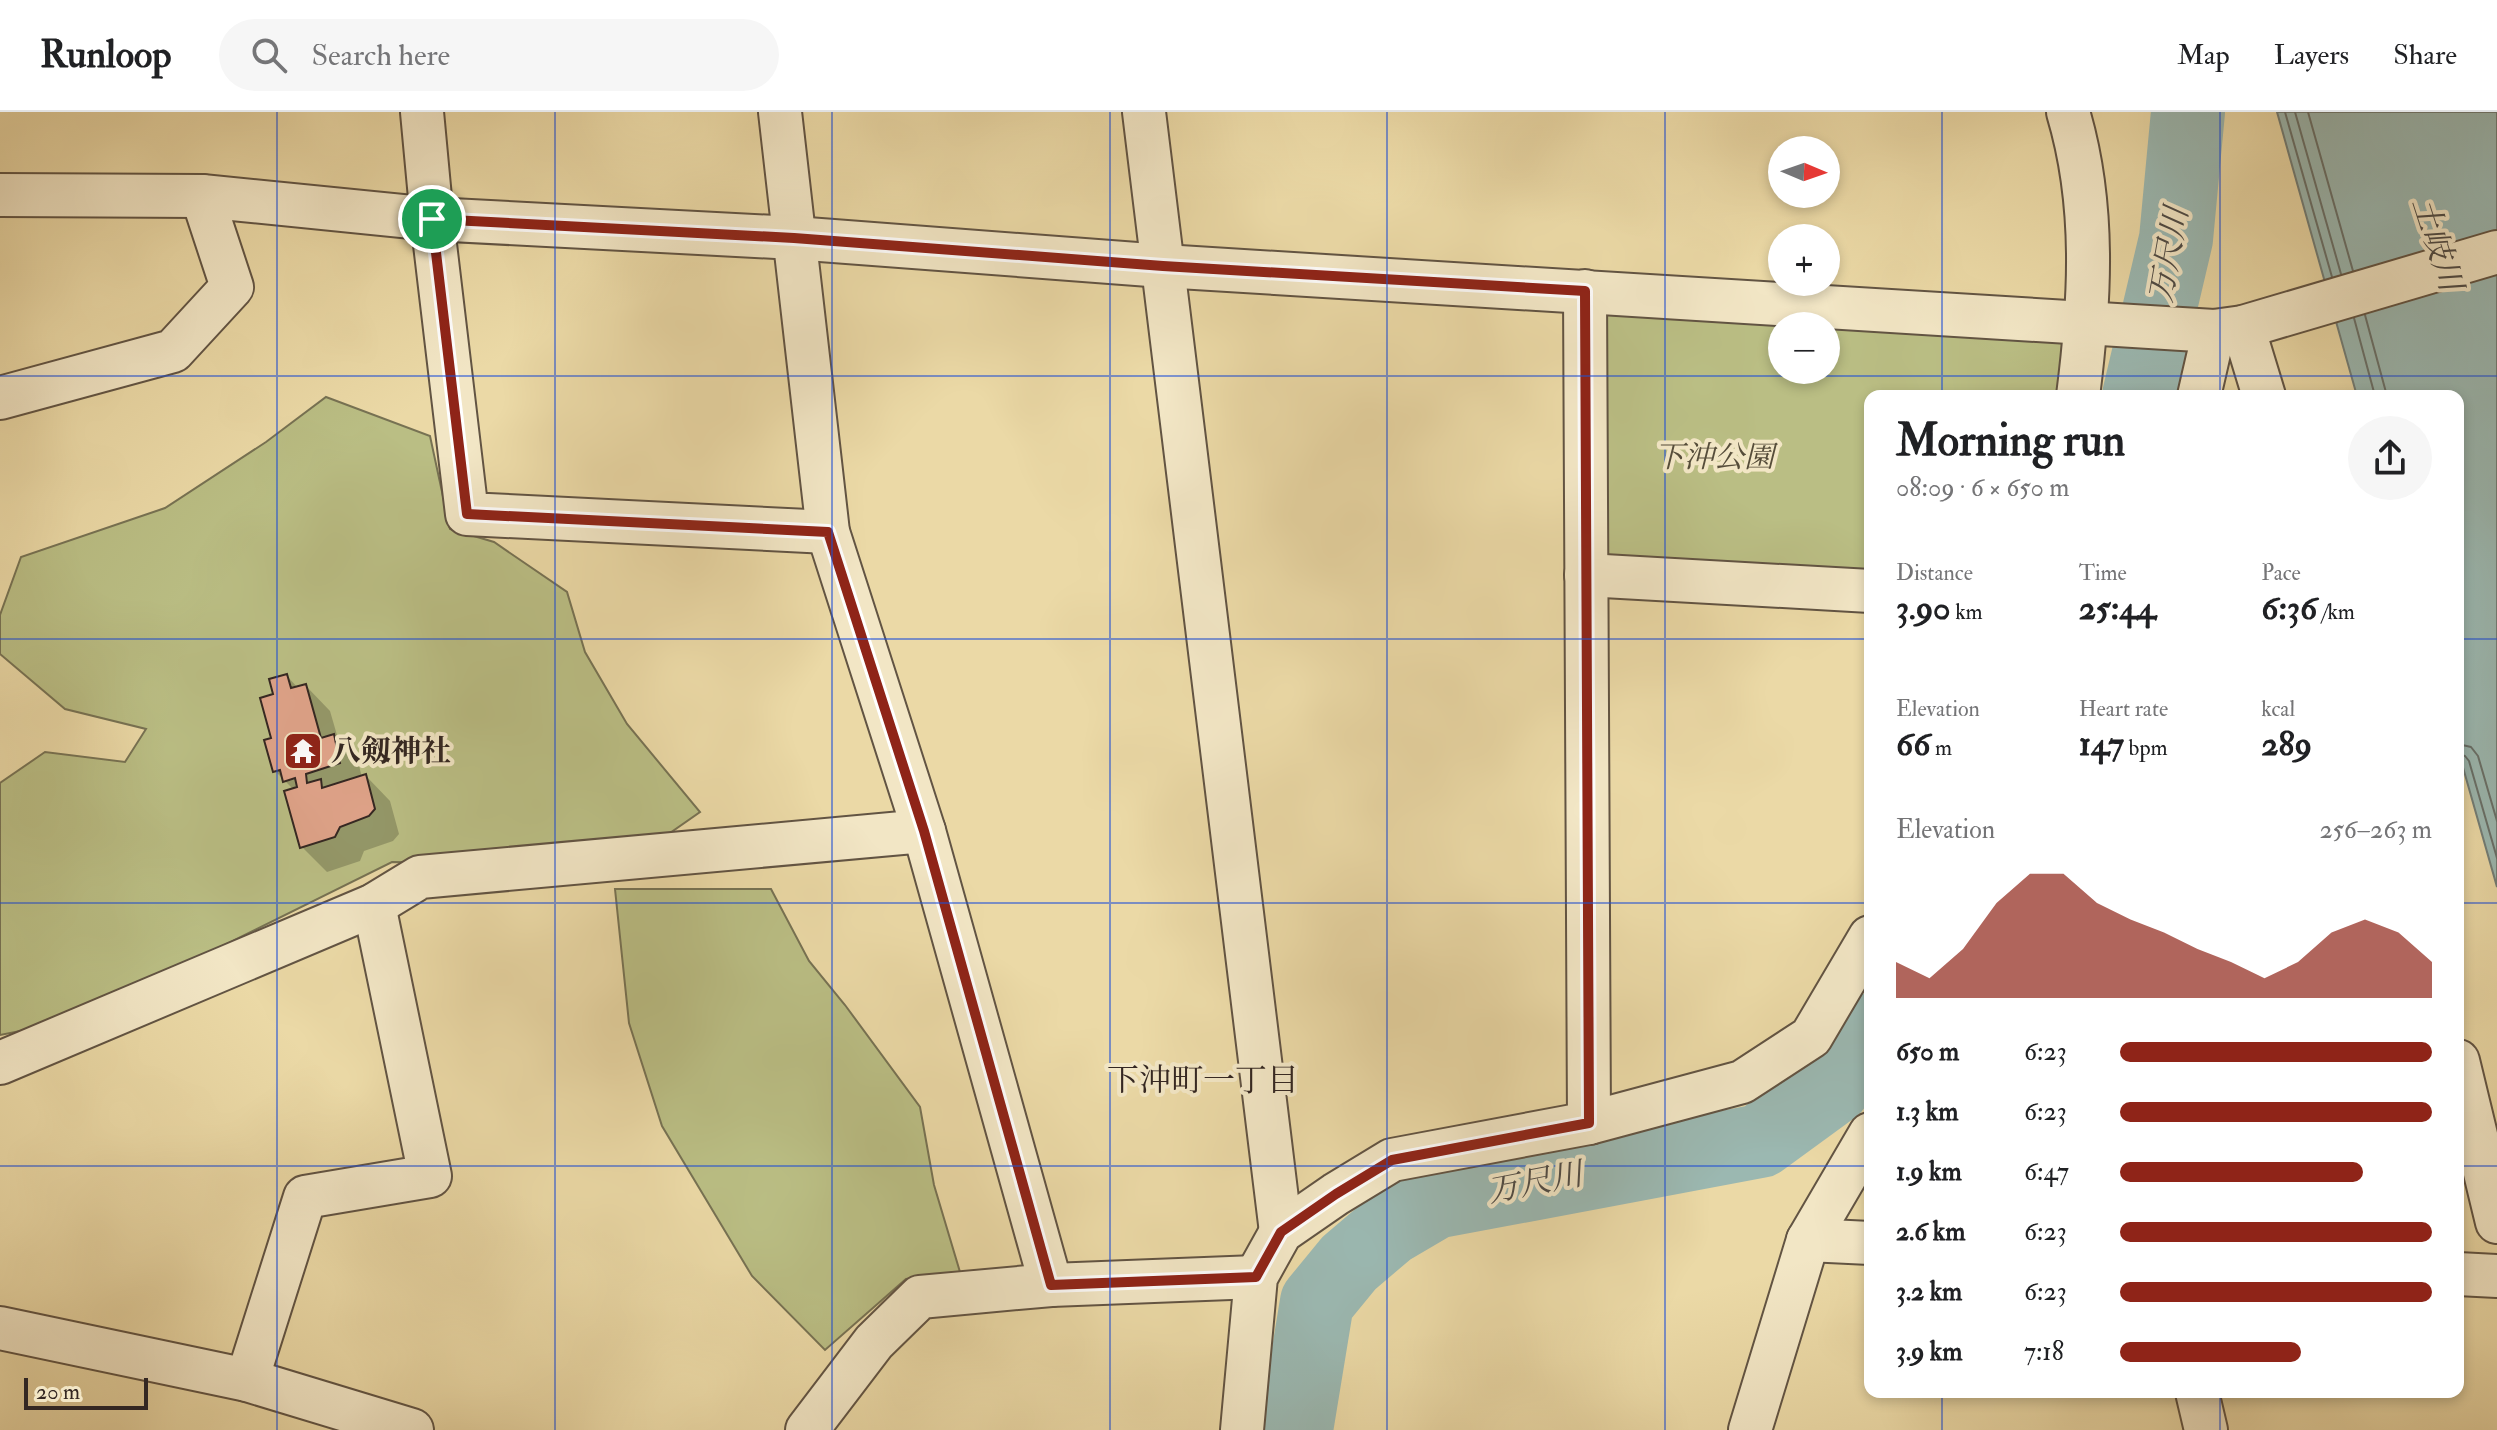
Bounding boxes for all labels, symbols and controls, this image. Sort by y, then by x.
search box [219,19,779,91]
text: Runloop [40,31,171,79]
icon: search [247,33,291,77]
text: Search here [311,37,450,74]
text: Map [2177,38,2230,73]
text: Layers [2274,38,2349,73]
text: Share [2393,38,2457,73]
north arrow [1768,136,1840,208]
map controls [1768,136,1840,384]
pin [398,185,466,253]
water label: 土岐川 [2403,192,2472,299]
icon: arrive [410,197,454,241]
water label: 万尺川 [2141,201,2198,306]
button: + [1768,224,1840,296]
button: − [1768,312,1840,384]
text: Morning run [1896,414,2125,469]
button: share [2348,416,2432,500]
park label: 下沖公園 [1654,439,1779,476]
text: 08:09 · 6 × 650 m [1896,472,2069,504]
text: Distance [1896,559,1973,587]
text: Time [2079,559,2127,587]
text: Pace [2261,559,2301,587]
text: 3.90 [1896,587,1951,630]
text: 25:44 [2079,587,2156,630]
text: 6:36 [2261,587,2317,630]
text: km [1951,598,1983,626]
text: /km [2317,598,2355,626]
text: Elevation [1896,695,1980,723]
text: Heart rate [2079,695,2168,723]
text: kcal [2261,695,2295,723]
text: 66 [1896,723,1930,766]
text: 147 [2079,723,2124,766]
text: 289 [2261,723,2312,766]
temple icon: 八剱神社 [282,730,324,772]
place label: 八剱神社 [331,733,451,770]
text: m [1930,734,1952,762]
text: bpm [2124,734,2168,762]
text: Elevation [1896,814,1995,846]
text: 256–263 m [2319,814,2432,846]
text: 650 m [1896,1036,1959,1068]
text: 6:23 [2024,1036,2067,1068]
district label: 下沖町一丁目 [1107,1061,1299,1101]
text: 1.3 km [1896,1096,1958,1128]
text: 6:23 [2024,1096,2067,1128]
water label: 万尺川 [1484,1154,1589,1212]
text: 1.9 km [1896,1156,1962,1188]
text: 6:47 [2024,1156,2069,1188]
text: 2.6 km [1896,1216,1965,1248]
text: 6:23 [2024,1216,2067,1248]
text: 3.2 km [1896,1276,1962,1308]
text: 6:23 [2024,1276,2067,1308]
text: 3.9 km [1896,1336,1962,1368]
text: 7:18 [2024,1336,2064,1368]
scale bar [24,1374,148,1410]
text: 20 m [36,1378,80,1406]

